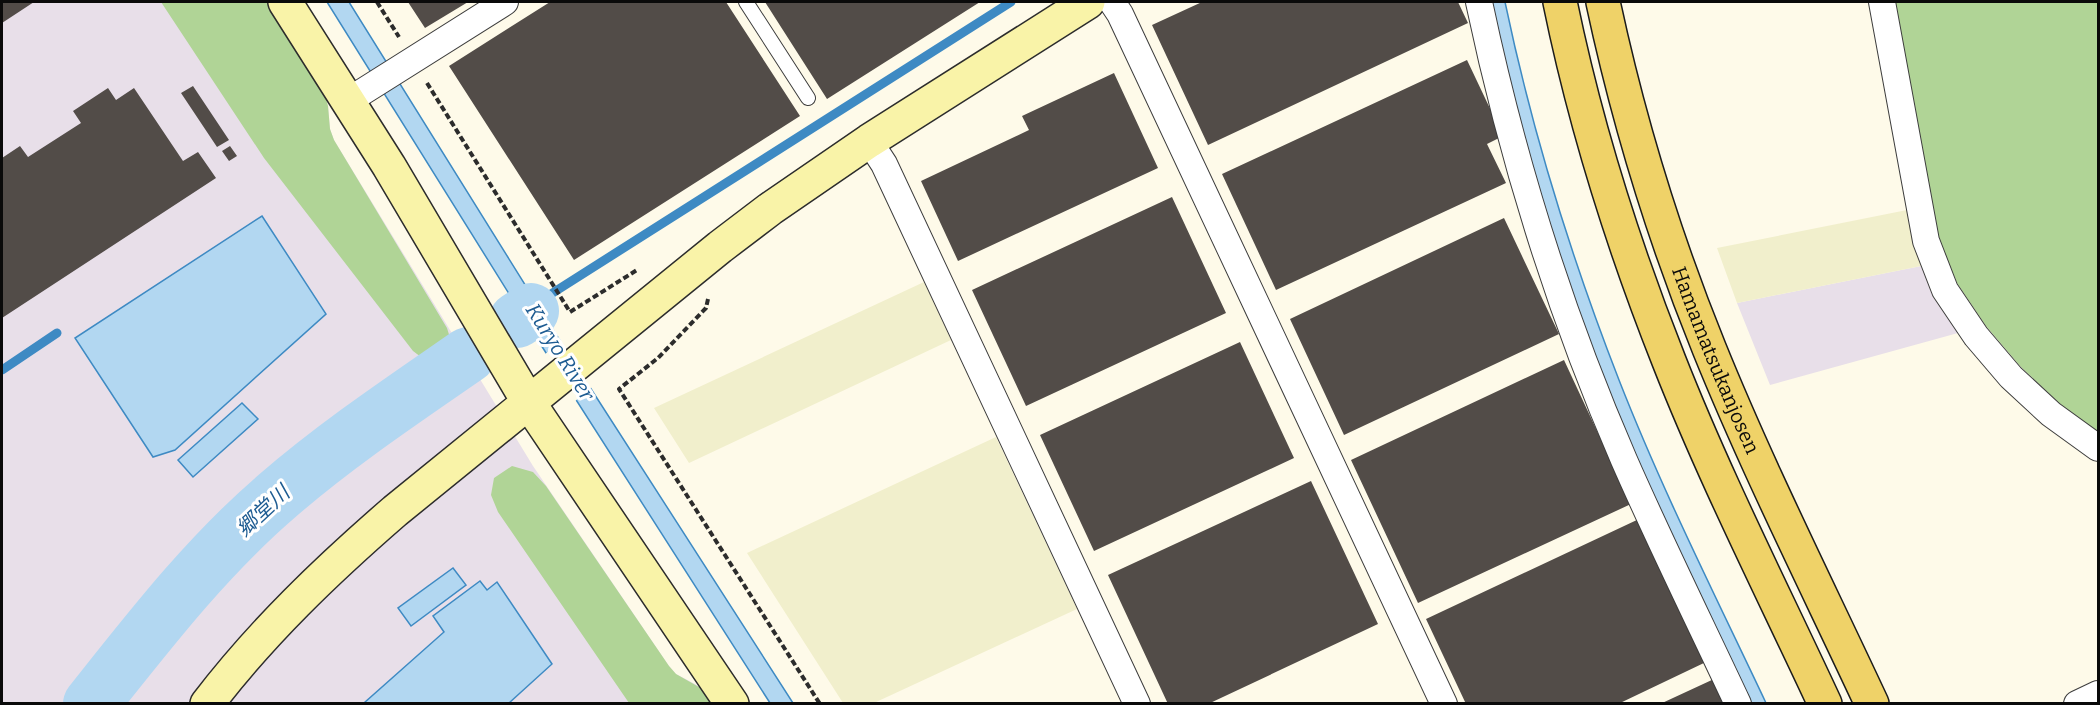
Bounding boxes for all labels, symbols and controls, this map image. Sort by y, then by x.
street label: Hamamatsukanjosen [1667,263,1765,458]
water label: Kuryo River [520,299,601,407]
water label: 郷堂川 [231,479,296,542]

